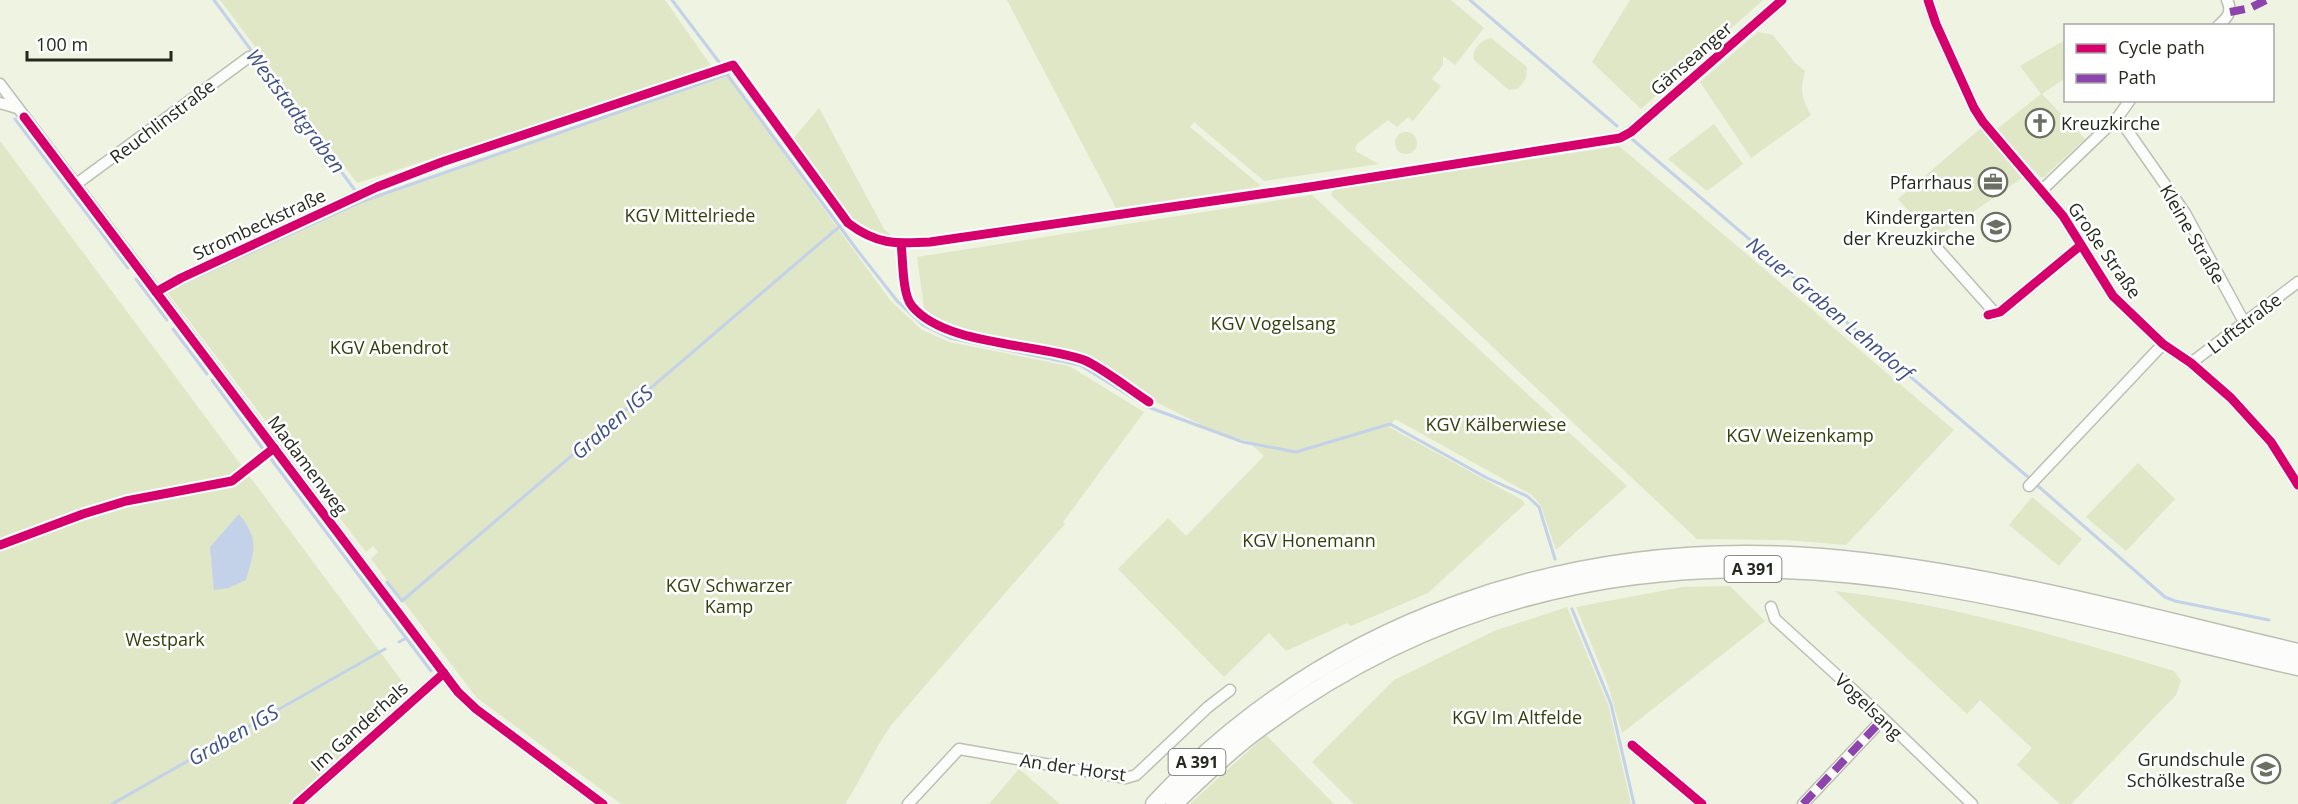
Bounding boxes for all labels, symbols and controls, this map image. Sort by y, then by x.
street label: Gänseanger [1645,15,1738,100]
scale bar [27,24,171,62]
legend [2064,24,2274,102]
text: 100 m [36,32,88,56]
text: Cycle path [2118,35,2205,59]
water label: Weststadtgraben [240,43,352,179]
text: Path [2118,65,2156,89]
street label: Reuchlinstraße [105,74,219,168]
church icon: Kreuzkirche [2024,107,2056,139]
place label: Kreuzkirche [2061,111,2160,135]
office icon: Pfarrhaus [1977,166,2009,198]
place label: Pfarrhaus [1890,170,1972,194]
street label: Kleine Straße [2155,180,2231,288]
street label: Strombeckstraße [189,183,329,265]
street label: Große Straße [2063,197,2147,303]
park label: KGV Mittelriede [625,203,755,227]
place label: Kindergarten der Kreuzkirche [1843,205,1975,250]
school or university icon: Kindergarten der Kreuzkirche [1980,211,2012,243]
water label: Neuer Graben Lehndorf [1741,230,1921,387]
street label: Luftstraße [2202,287,2286,359]
park label: KGV Vogelsang [1211,311,1336,335]
park label: KGV Abendrot [330,335,448,359]
water label: Graben IGS [565,378,659,465]
street label: Madamenweg [263,410,353,520]
park label: KGV Kälberwiese [1426,412,1566,436]
park label: KGV Weizenkamp [1726,423,1874,447]
park label: KGV Honemann [1242,528,1376,552]
road number: A 391 [1724,556,1782,582]
park label: KGV Schwarzer Kamp [666,573,793,618]
park label: Westpark [125,627,205,651]
street label: Vogelsang [1830,668,1908,744]
street label: Im Ganderhals [305,676,413,776]
water label: Graben IGS [183,698,284,772]
park label: KGV Im Altfelde [1452,705,1582,729]
place label: Grundschule Schölkestraße [2127,747,2245,792]
street label: An der Horst [1018,748,1128,786]
road number: A 391 [1168,749,1226,775]
school or university icon: Grundschule Schölkestraße [2250,753,2282,785]

